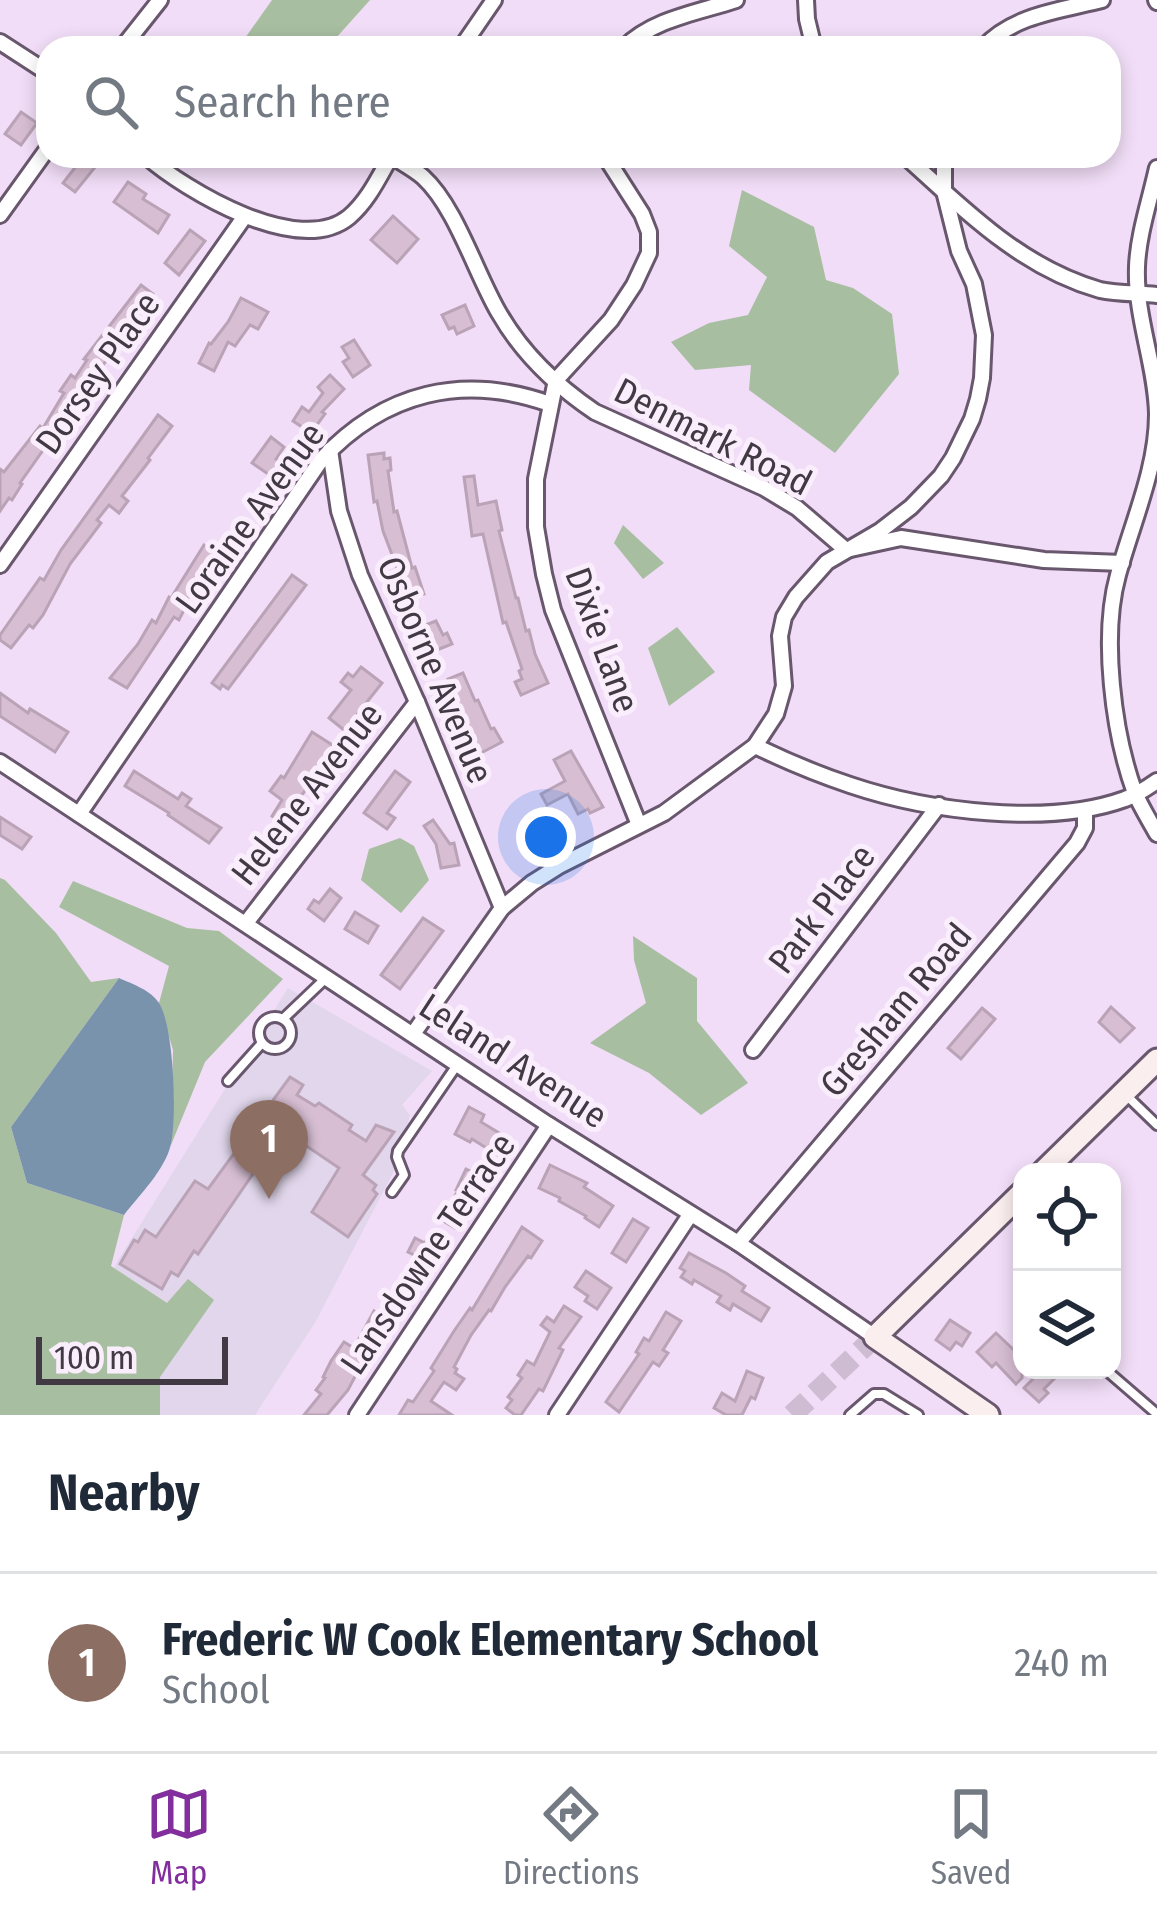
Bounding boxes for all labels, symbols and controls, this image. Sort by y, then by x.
search box [36,36,1121,168]
icon: search [78,69,144,135]
text: Search here [174,75,391,129]
street label: Dorsey Place [26,284,170,462]
street label: Denmark Road [607,368,819,506]
street label: Loraine Avenue [166,414,334,622]
street label: Osborne Avenue [367,550,503,790]
street label: Dixie Lane [555,561,649,719]
street label: Helene Avenue [222,694,392,894]
your location [516,807,576,867]
street label: Park Place [759,836,885,982]
street label: Gresham Road [811,914,981,1106]
street label: Leland Avenue [411,984,615,1138]
pin: 1 [230,1100,308,1199]
street label: Lansdowne Terrace [331,1125,525,1383]
map controls [1013,1163,1121,1379]
button: locate [1013,1163,1121,1271]
button: layers [1013,1271,1121,1379]
scale bar [36,1331,228,1384]
text: 100 m [54,1338,134,1378]
text: Nearby [48,1462,200,1524]
text: Frederic W Cook Elementary School [162,1613,818,1667]
text: 1 [79,1640,95,1686]
text: 240 m [1014,1640,1109,1686]
text: School [162,1667,270,1713]
tab: Map [146,1781,212,1893]
tab: Directions [503,1781,639,1893]
tab: Saved [931,1781,1011,1893]

